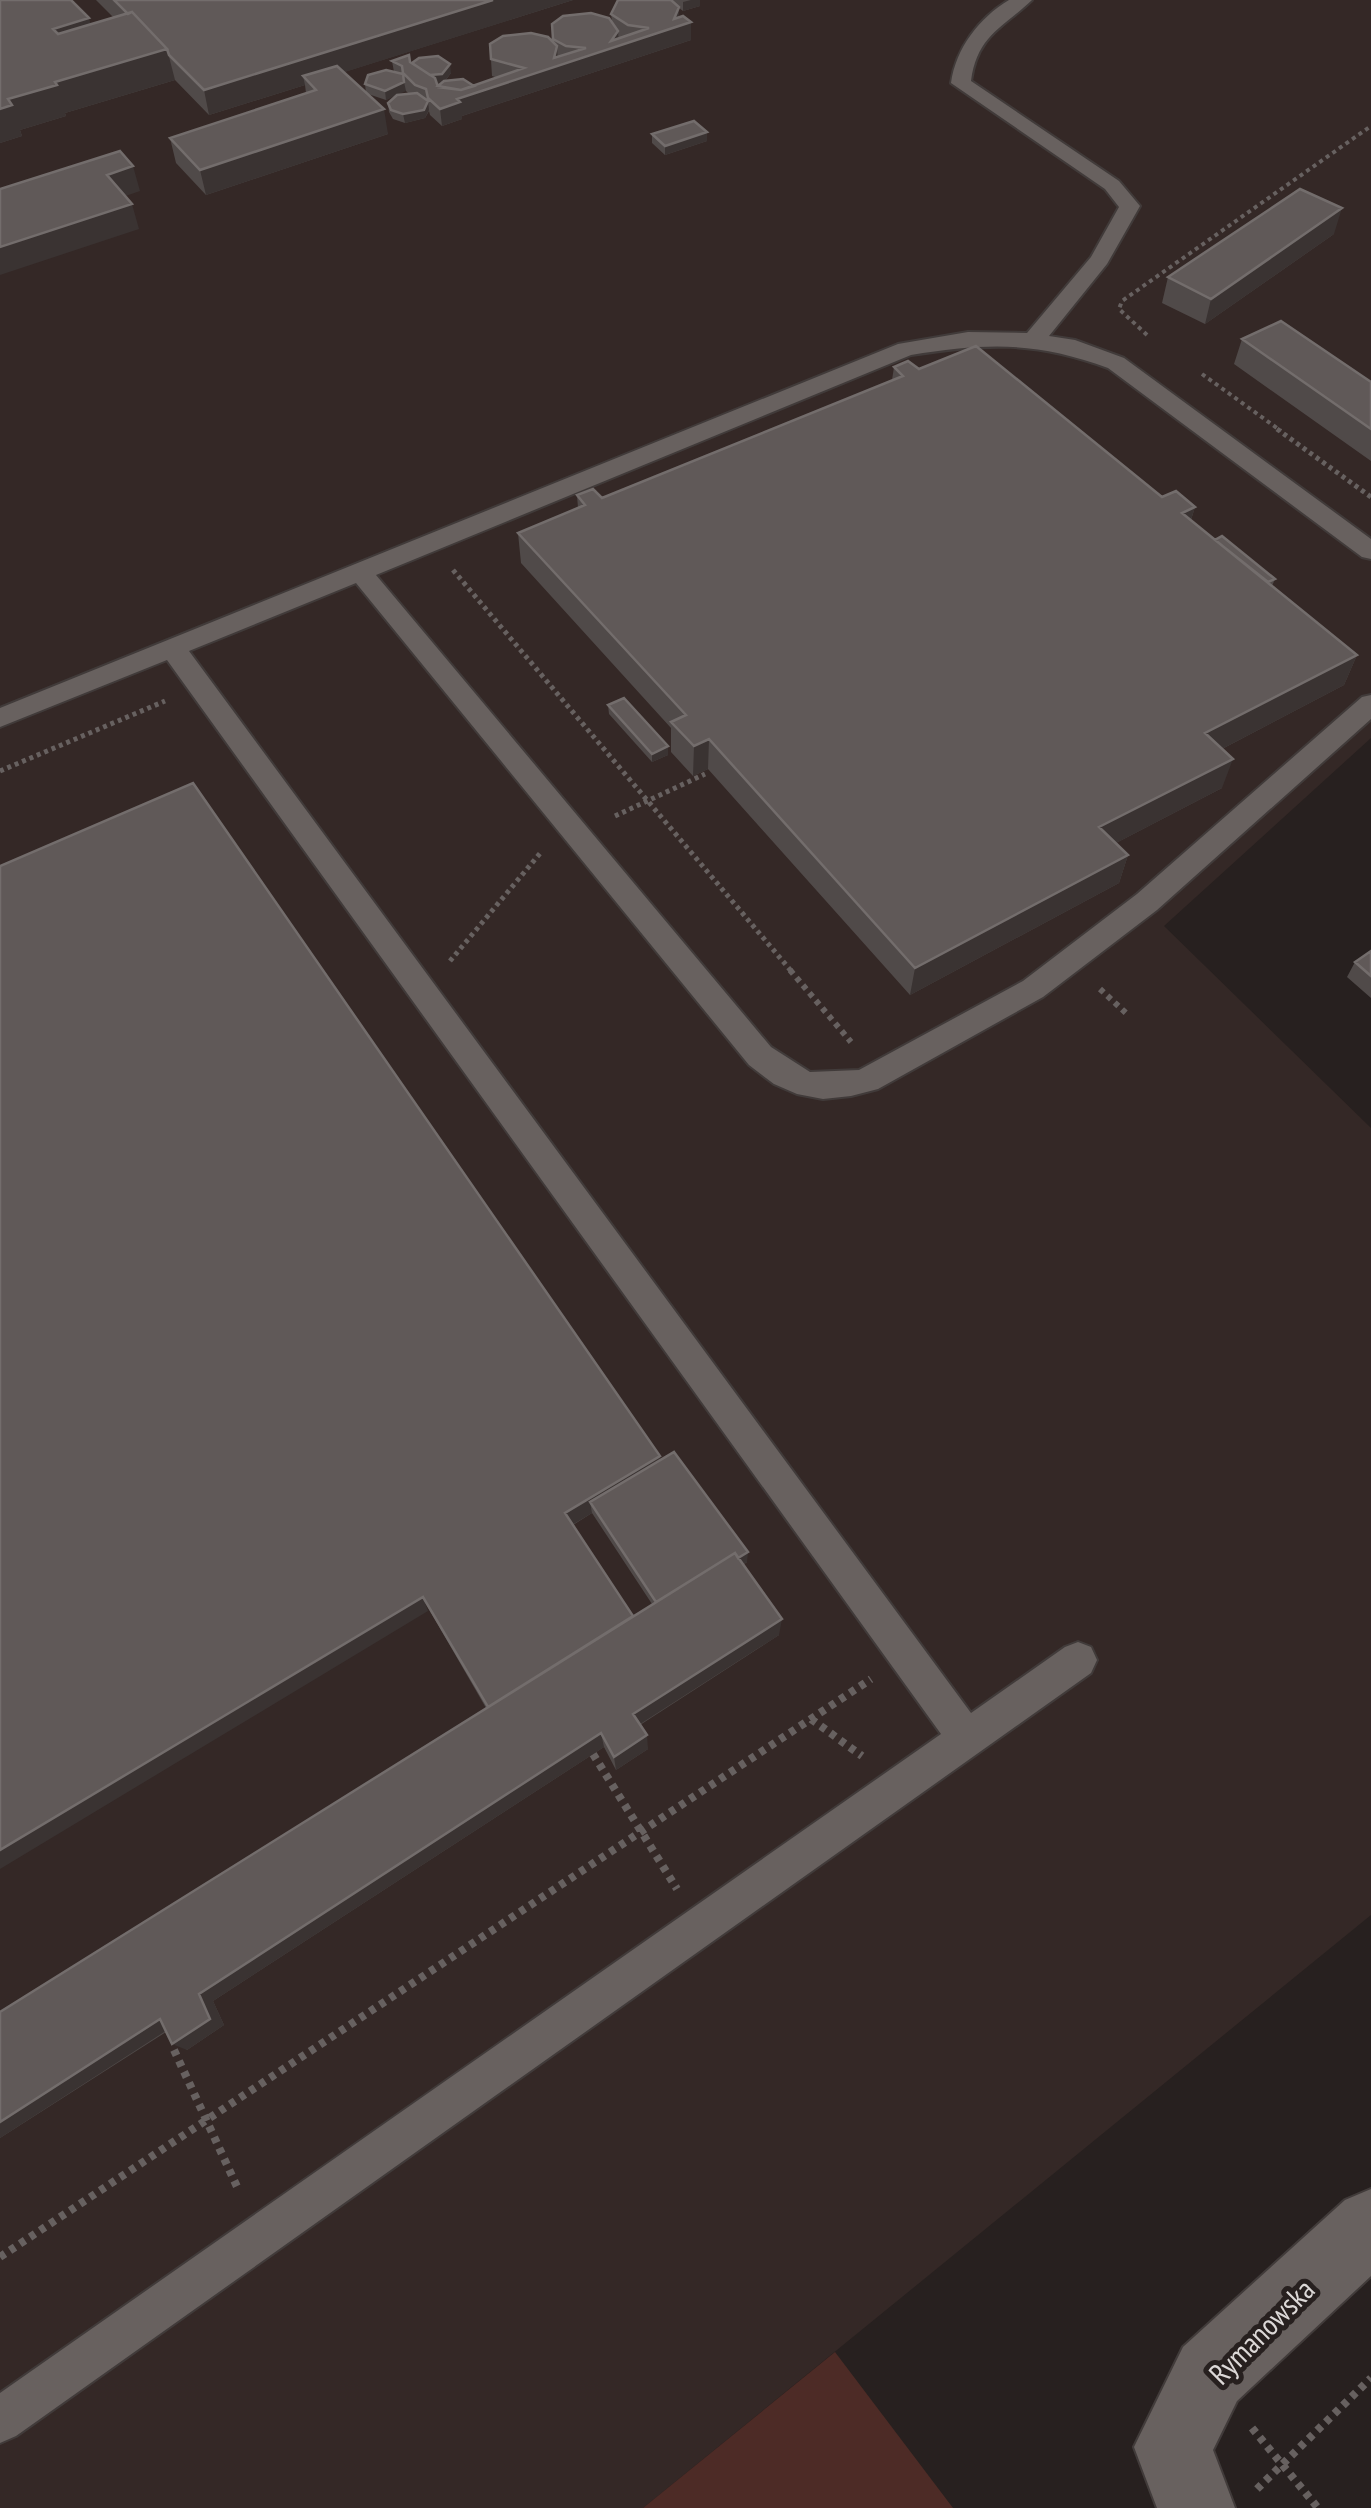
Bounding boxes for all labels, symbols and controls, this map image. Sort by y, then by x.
street label: Rymanowska [1200,2270,1322,2392]

